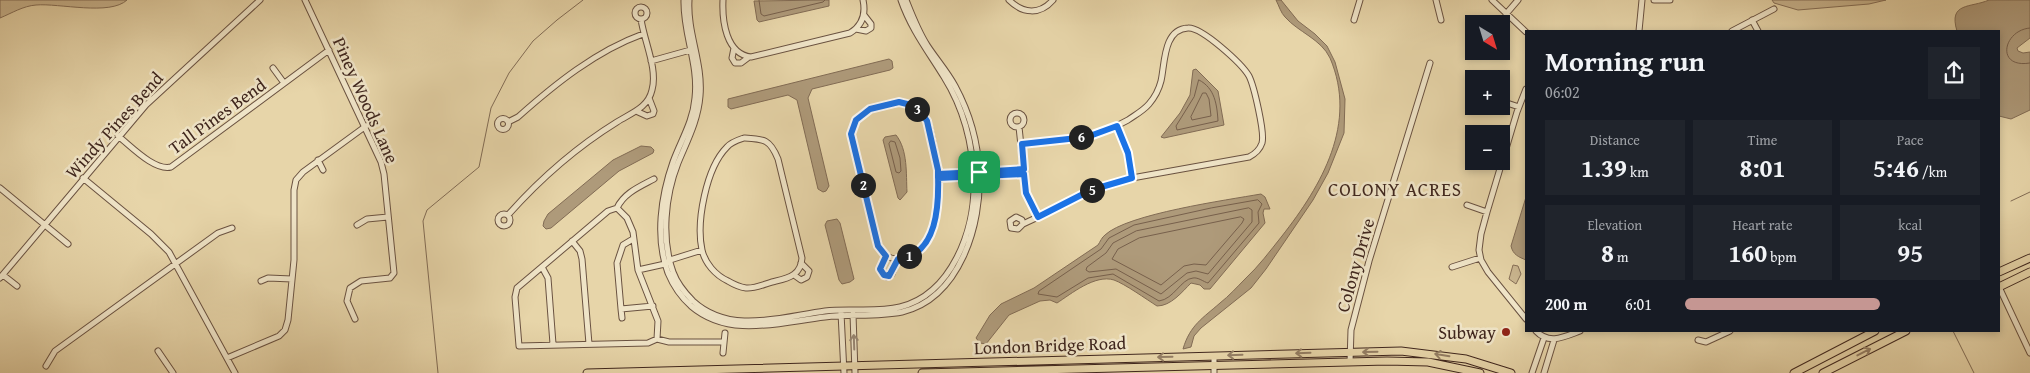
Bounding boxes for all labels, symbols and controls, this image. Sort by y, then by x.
north arrow [1465,15,1510,60]
map controls [1465,15,1510,170]
street label: Piney Woods Lane [326,33,406,167]
text: Morning run [1545,40,1705,81]
button: share [1928,47,1980,99]
street label: Windy Pines Bend [59,65,170,184]
button: + [1465,70,1510,115]
street label: Tall Pines Bend [163,71,272,161]
text: 06:02 [1545,80,1580,104]
pin: 3 [904,96,930,122]
text: 3 [914,99,921,119]
pin: 6 [1068,124,1094,150]
button: − [1465,125,1510,170]
text: 6 [1078,127,1085,147]
text: Distance [1590,130,1640,150]
text: Time [1748,130,1777,150]
text: Pace [1897,130,1924,150]
text: 1.39 [1581,150,1627,186]
text: 8:01 [1740,150,1785,186]
text: 5:46 [1873,150,1919,186]
pin [958,151,1000,193]
icon: arrive [965,158,993,186]
text: km [1627,162,1649,182]
text: /km [1919,162,1947,182]
pin: 2 [850,172,876,198]
text: 2 [860,175,867,195]
district label: COLONY ACRES [1328,175,1462,203]
pin: 5 [1080,178,1104,202]
text: 5 [1089,180,1096,200]
street label: Colony Drive [1329,215,1381,315]
text: Elevation [1587,215,1642,235]
text: Heart rate [1732,215,1793,235]
text: kcal [1898,215,1922,235]
text: 8 [1601,235,1614,271]
text: 160 [1728,235,1767,271]
text: 95 [1897,235,1923,271]
pin: 1 [896,244,922,268]
text: 1 [906,246,913,266]
text: m [1614,247,1629,267]
text: bpm [1767,247,1797,267]
text: 200 m [1545,292,1587,316]
text: 6:01 [1625,292,1652,316]
place label: Subway [1438,319,1496,346]
marker: Subway [1500,326,1512,338]
street label: London Bridge Road [973,329,1127,361]
one-way arrow [850,334,859,350]
one-way arrow [1362,347,1378,356]
one-way arrow [1856,347,1871,356]
one-way arrow [1295,349,1311,358]
one-way arrow [1435,350,1451,360]
one-way arrow [1227,351,1243,360]
one-way arrow [1157,352,1174,362]

